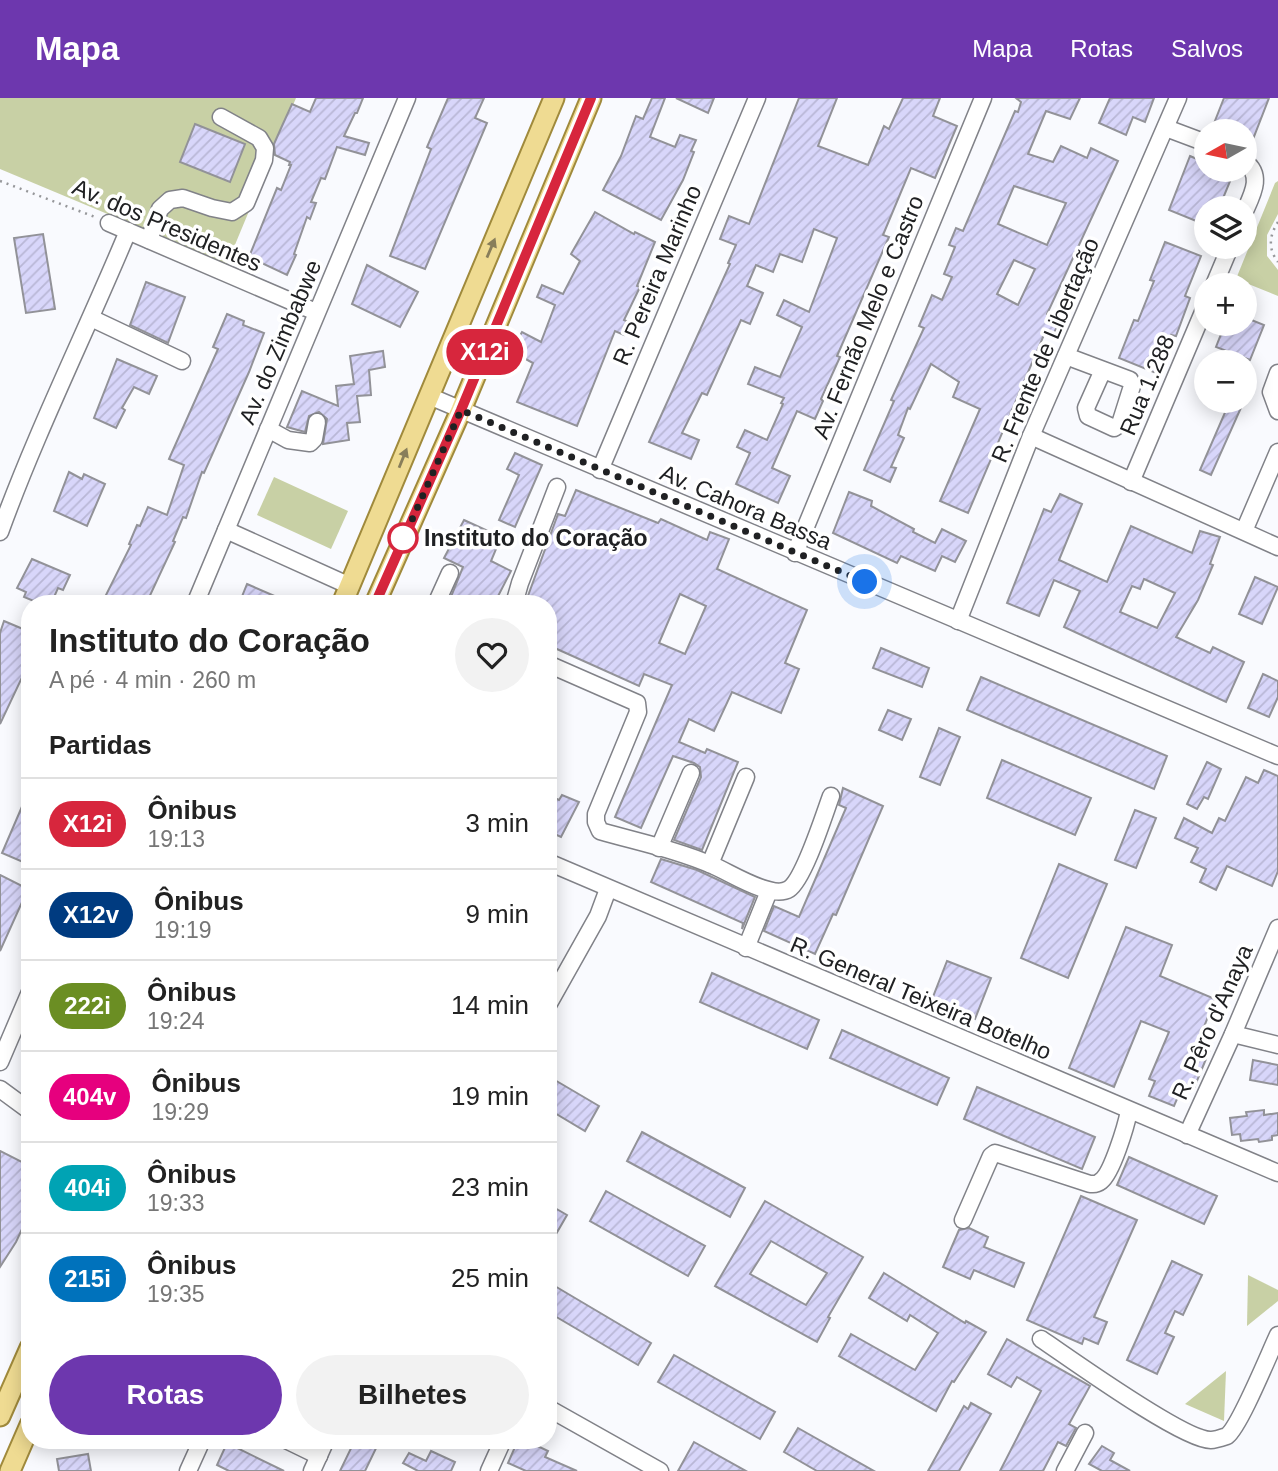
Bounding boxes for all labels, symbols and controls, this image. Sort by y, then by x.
text: Mapa [35,30,119,67]
text: Mapa [972,35,1032,62]
text: Rotas [1070,35,1133,62]
text: Salvos [1171,35,1243,62]
north arrow [1194,119,1256,182]
map controls [1194,119,1257,413]
street label: Av. dos Presidentes [69,173,265,277]
street label: R. Pereira Marinho [607,181,707,369]
street label: Av. Fernão Melo e Castro [807,192,929,442]
button: layers [1194,196,1257,259]
street label: R. Frente de Libertação [986,234,1104,466]
one-way arrow [486,238,497,259]
street label: Av. do Zimbabwe [234,256,326,428]
button: + [1194,273,1257,336]
line badge: X12i [436,329,534,375]
street label: Rua 1.288 [1114,331,1180,439]
text: X12i [460,338,510,365]
button: − [1194,350,1257,413]
one-way arrow [398,448,409,469]
street label: Av. Cahora Bassa [657,459,836,555]
marker: Instituto do Coração [388,523,418,553]
place label: Instituto do Coração [424,525,648,551]
your location [847,564,882,599]
button: heart [455,618,529,692]
text: Instituto do Coração [49,622,370,659]
text: A pé · 4 min · 260 m [49,667,256,693]
text: Partidas [49,730,152,760]
text: Ônibus [147,795,237,825]
text: 3 min [465,808,529,838]
text: X12i [63,810,112,837]
text: 19:13 [147,826,205,852]
text: Ônibus [154,886,244,916]
text: 9 min [465,899,529,929]
text: X12v [63,901,119,928]
text: 19:19 [154,917,212,943]
street label: R. General Teixeira Botelho [787,931,1055,1065]
street label: R. Pêro d'Anaya [1166,940,1258,1103]
text: Ônibus [147,977,237,1007]
text: 14 min [451,990,529,1020]
text: 222i [64,992,111,1019]
text: 19:24 [147,1008,205,1034]
text: Ônibus [151,1068,241,1098]
text: 19 min [451,1081,529,1111]
text: 404v [63,1083,116,1110]
text: 19:29 [151,1099,209,1125]
text: Ônibus [147,1159,237,1189]
text: 23 min [451,1172,529,1202]
text: 404i [64,1174,111,1201]
text: 19:33 [147,1190,205,1216]
text: Ônibus [147,1250,237,1280]
text: 25 min [451,1263,529,1293]
text: 215i [64,1265,111,1292]
text: 19:35 [147,1281,205,1307]
button: Rotas [49,1355,282,1435]
button: Bilhetes [296,1355,529,1435]

